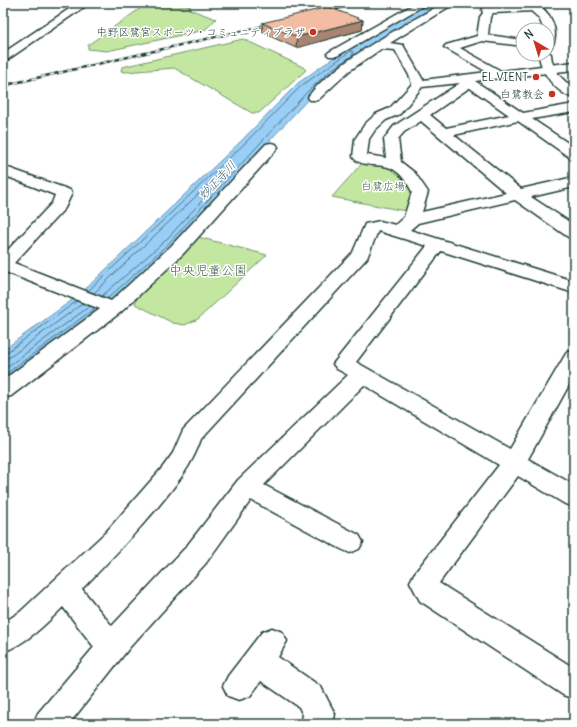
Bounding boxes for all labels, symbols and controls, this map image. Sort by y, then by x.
north arrow [515,22,555,62]
place label: 中野区鷺宮スポーツ・コミュニティプラザ [96,25,305,39]
text: N [522,26,536,42]
marker: 中野区鷺宮スポーツ・コミュニティプラザ [308,27,318,37]
place label: EL VIENT [481,70,528,84]
marker: EL VIENT [531,72,541,82]
place label: 白鷺教会 [500,87,544,101]
marker: 白鷺教会 [547,89,557,99]
water label: 妙正寺川 [195,158,239,202]
park label: 白鷺広場 [361,179,405,193]
park label: 中央児童公園 [169,262,247,279]

